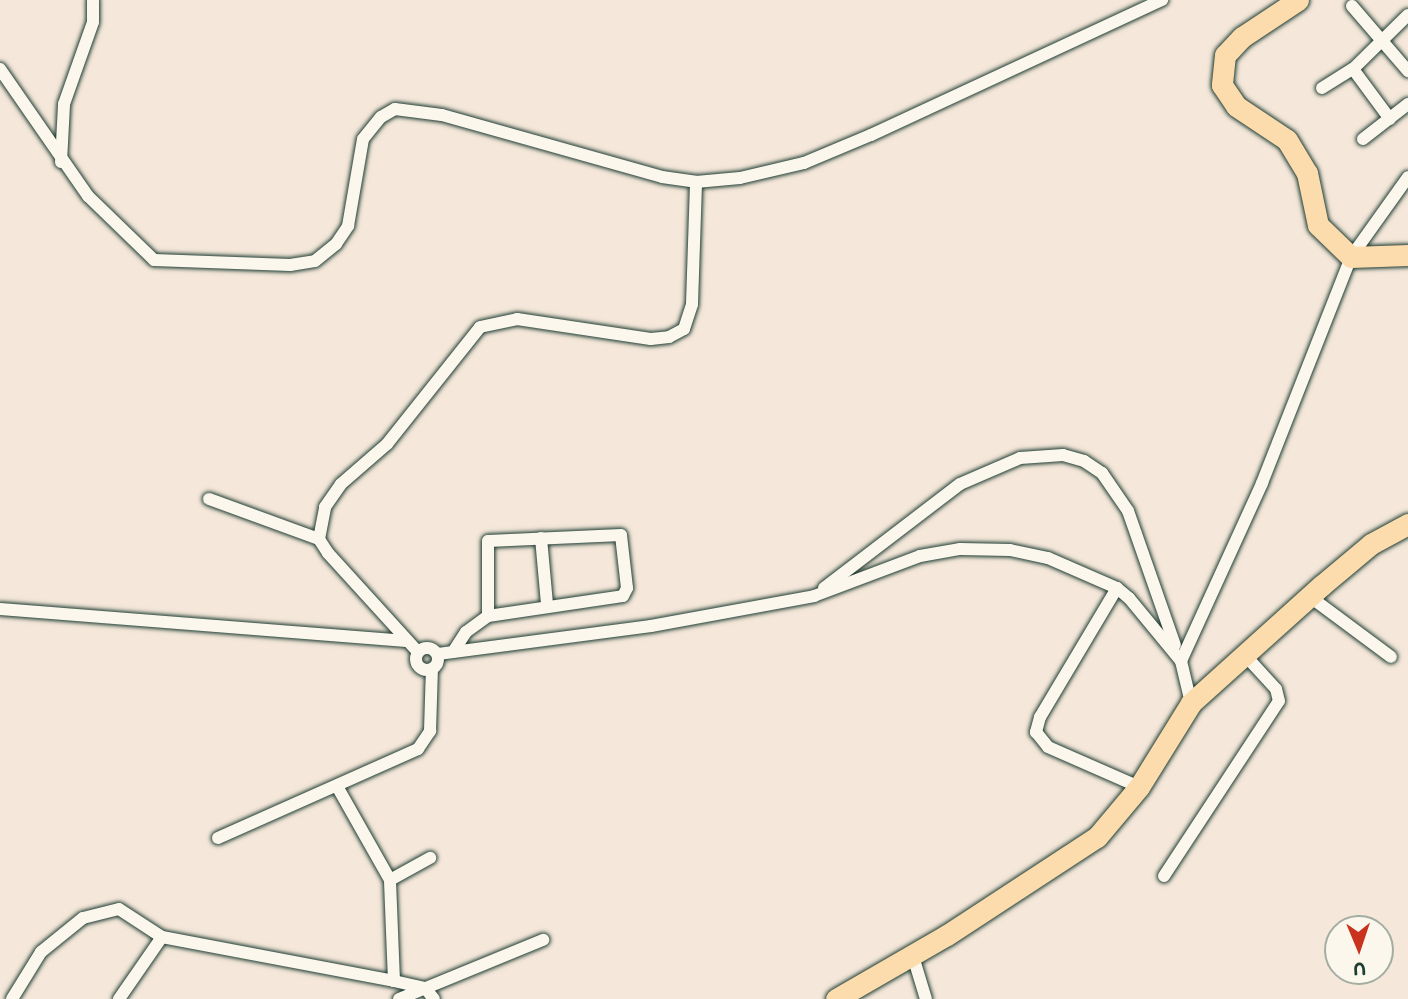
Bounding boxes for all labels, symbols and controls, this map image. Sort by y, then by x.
north arrow [1324,915,1394,985]
text: U [1353,958,1366,981]

